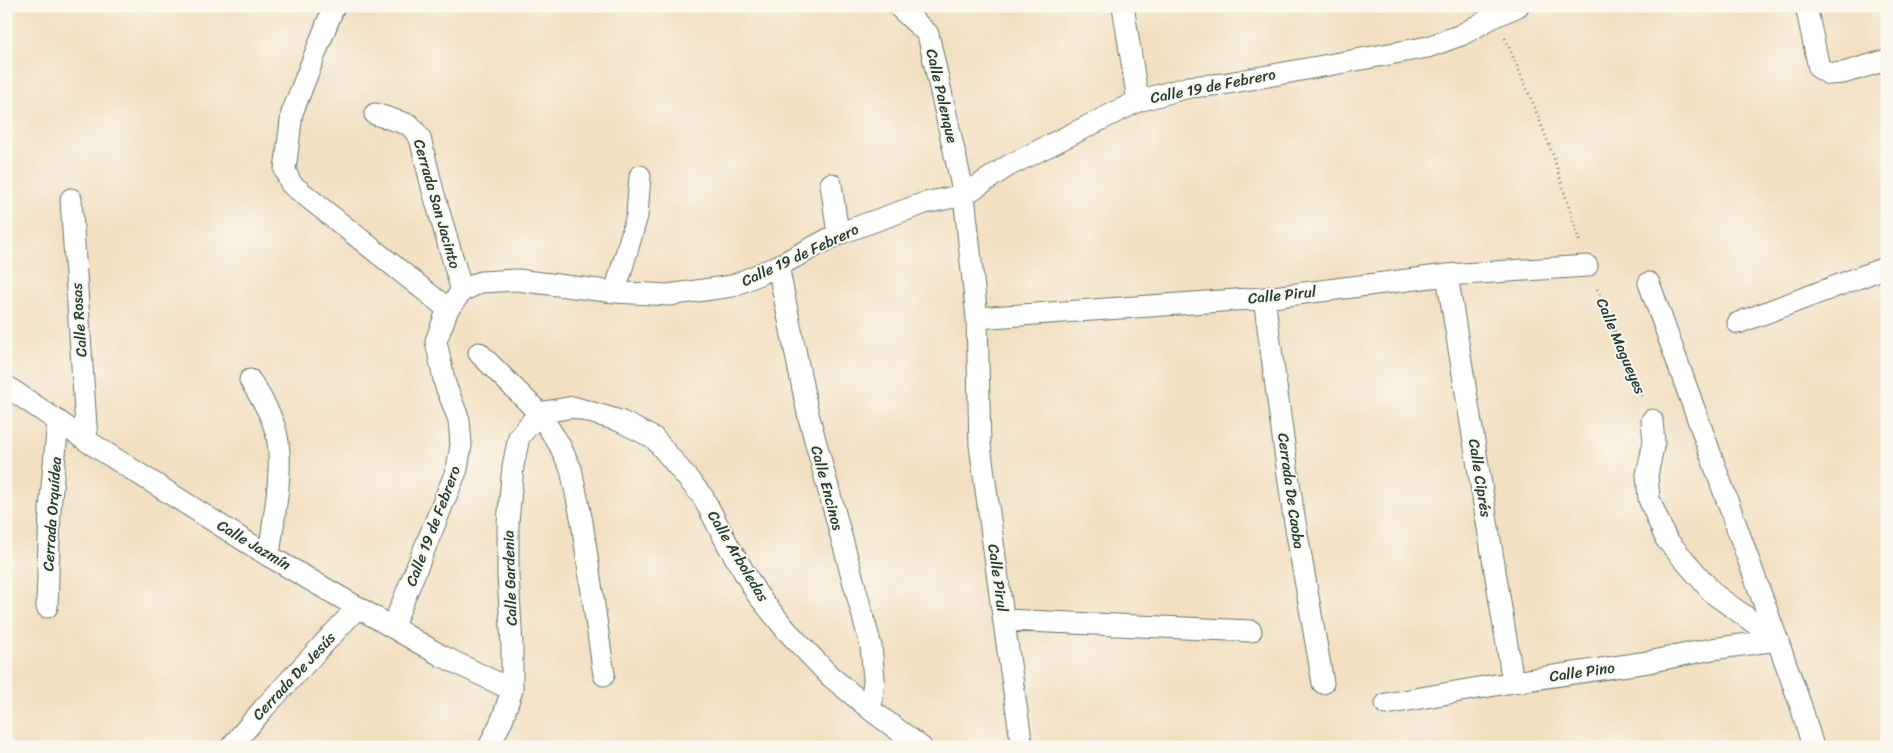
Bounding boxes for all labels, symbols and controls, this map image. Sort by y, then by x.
street label: Calle Palenque [919,46,965,146]
street label: Calle 19 de Febrero [1148,61,1278,111]
street label: Cerrada San Jacinto [406,136,468,272]
street label: Calle 19 de Febrero [737,216,864,294]
street label: Calle Pirul [1247,278,1318,312]
street label: Calle Rosas [63,282,95,358]
street label: Calle Magueyes [1589,294,1653,398]
street label: Cerrada De Caoba [1270,431,1312,551]
street label: Calle Ciprés [1461,437,1499,519]
street label: Calle Encinos [803,443,851,534]
street label: Cerrada Orquídea [35,455,69,572]
street label: Calle 19 de Febrero [398,461,468,590]
street label: Calle Arboledas [700,505,776,607]
street label: Calle Jazmín [212,513,296,577]
street label: Calle Gardenia [495,529,525,626]
street label: Calle Pirul [980,542,1016,614]
street label: Cerrada De Jesús [246,626,342,726]
street label: Calle Pino [1548,654,1617,689]

